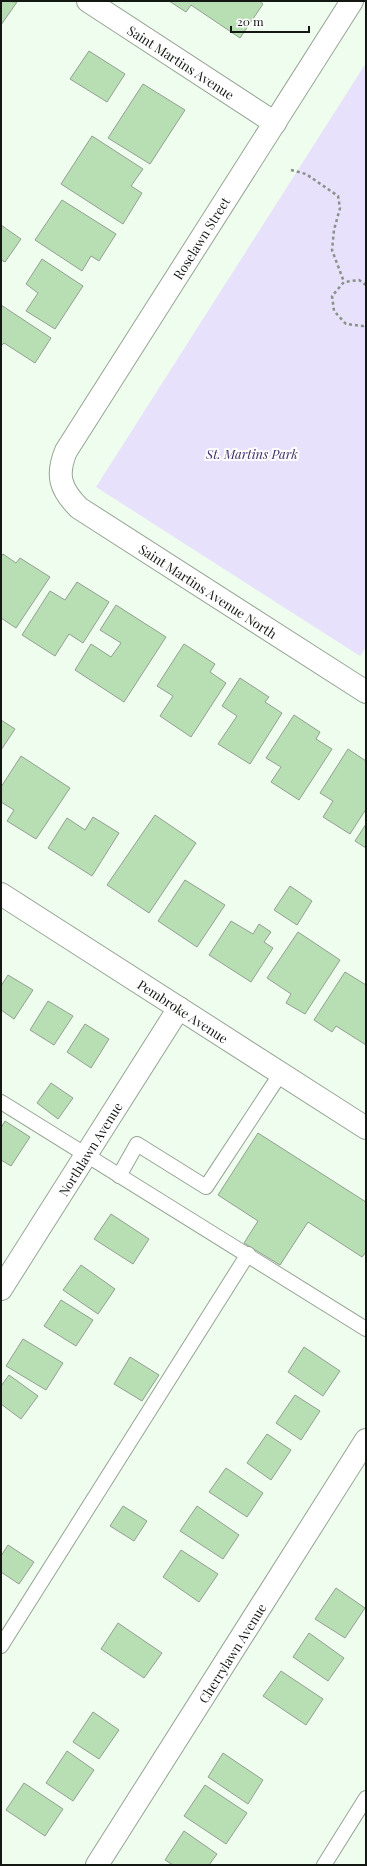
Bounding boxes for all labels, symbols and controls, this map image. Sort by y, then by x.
scale bar [231,8,309,34]
text: 20 m [237,13,264,29]
street label: Saint Martins Avenue [124,21,238,103]
street label: Roselawn Street [169,193,233,282]
park label: St. Martins Park [205,445,298,462]
street label: Saint Martins Avenue North [136,540,281,642]
street label: Pembroke Avenue [135,975,232,1047]
street label: Northlawn Avenue [54,1098,126,1199]
street label: Cherrylawn Avenue [194,1600,270,1706]

